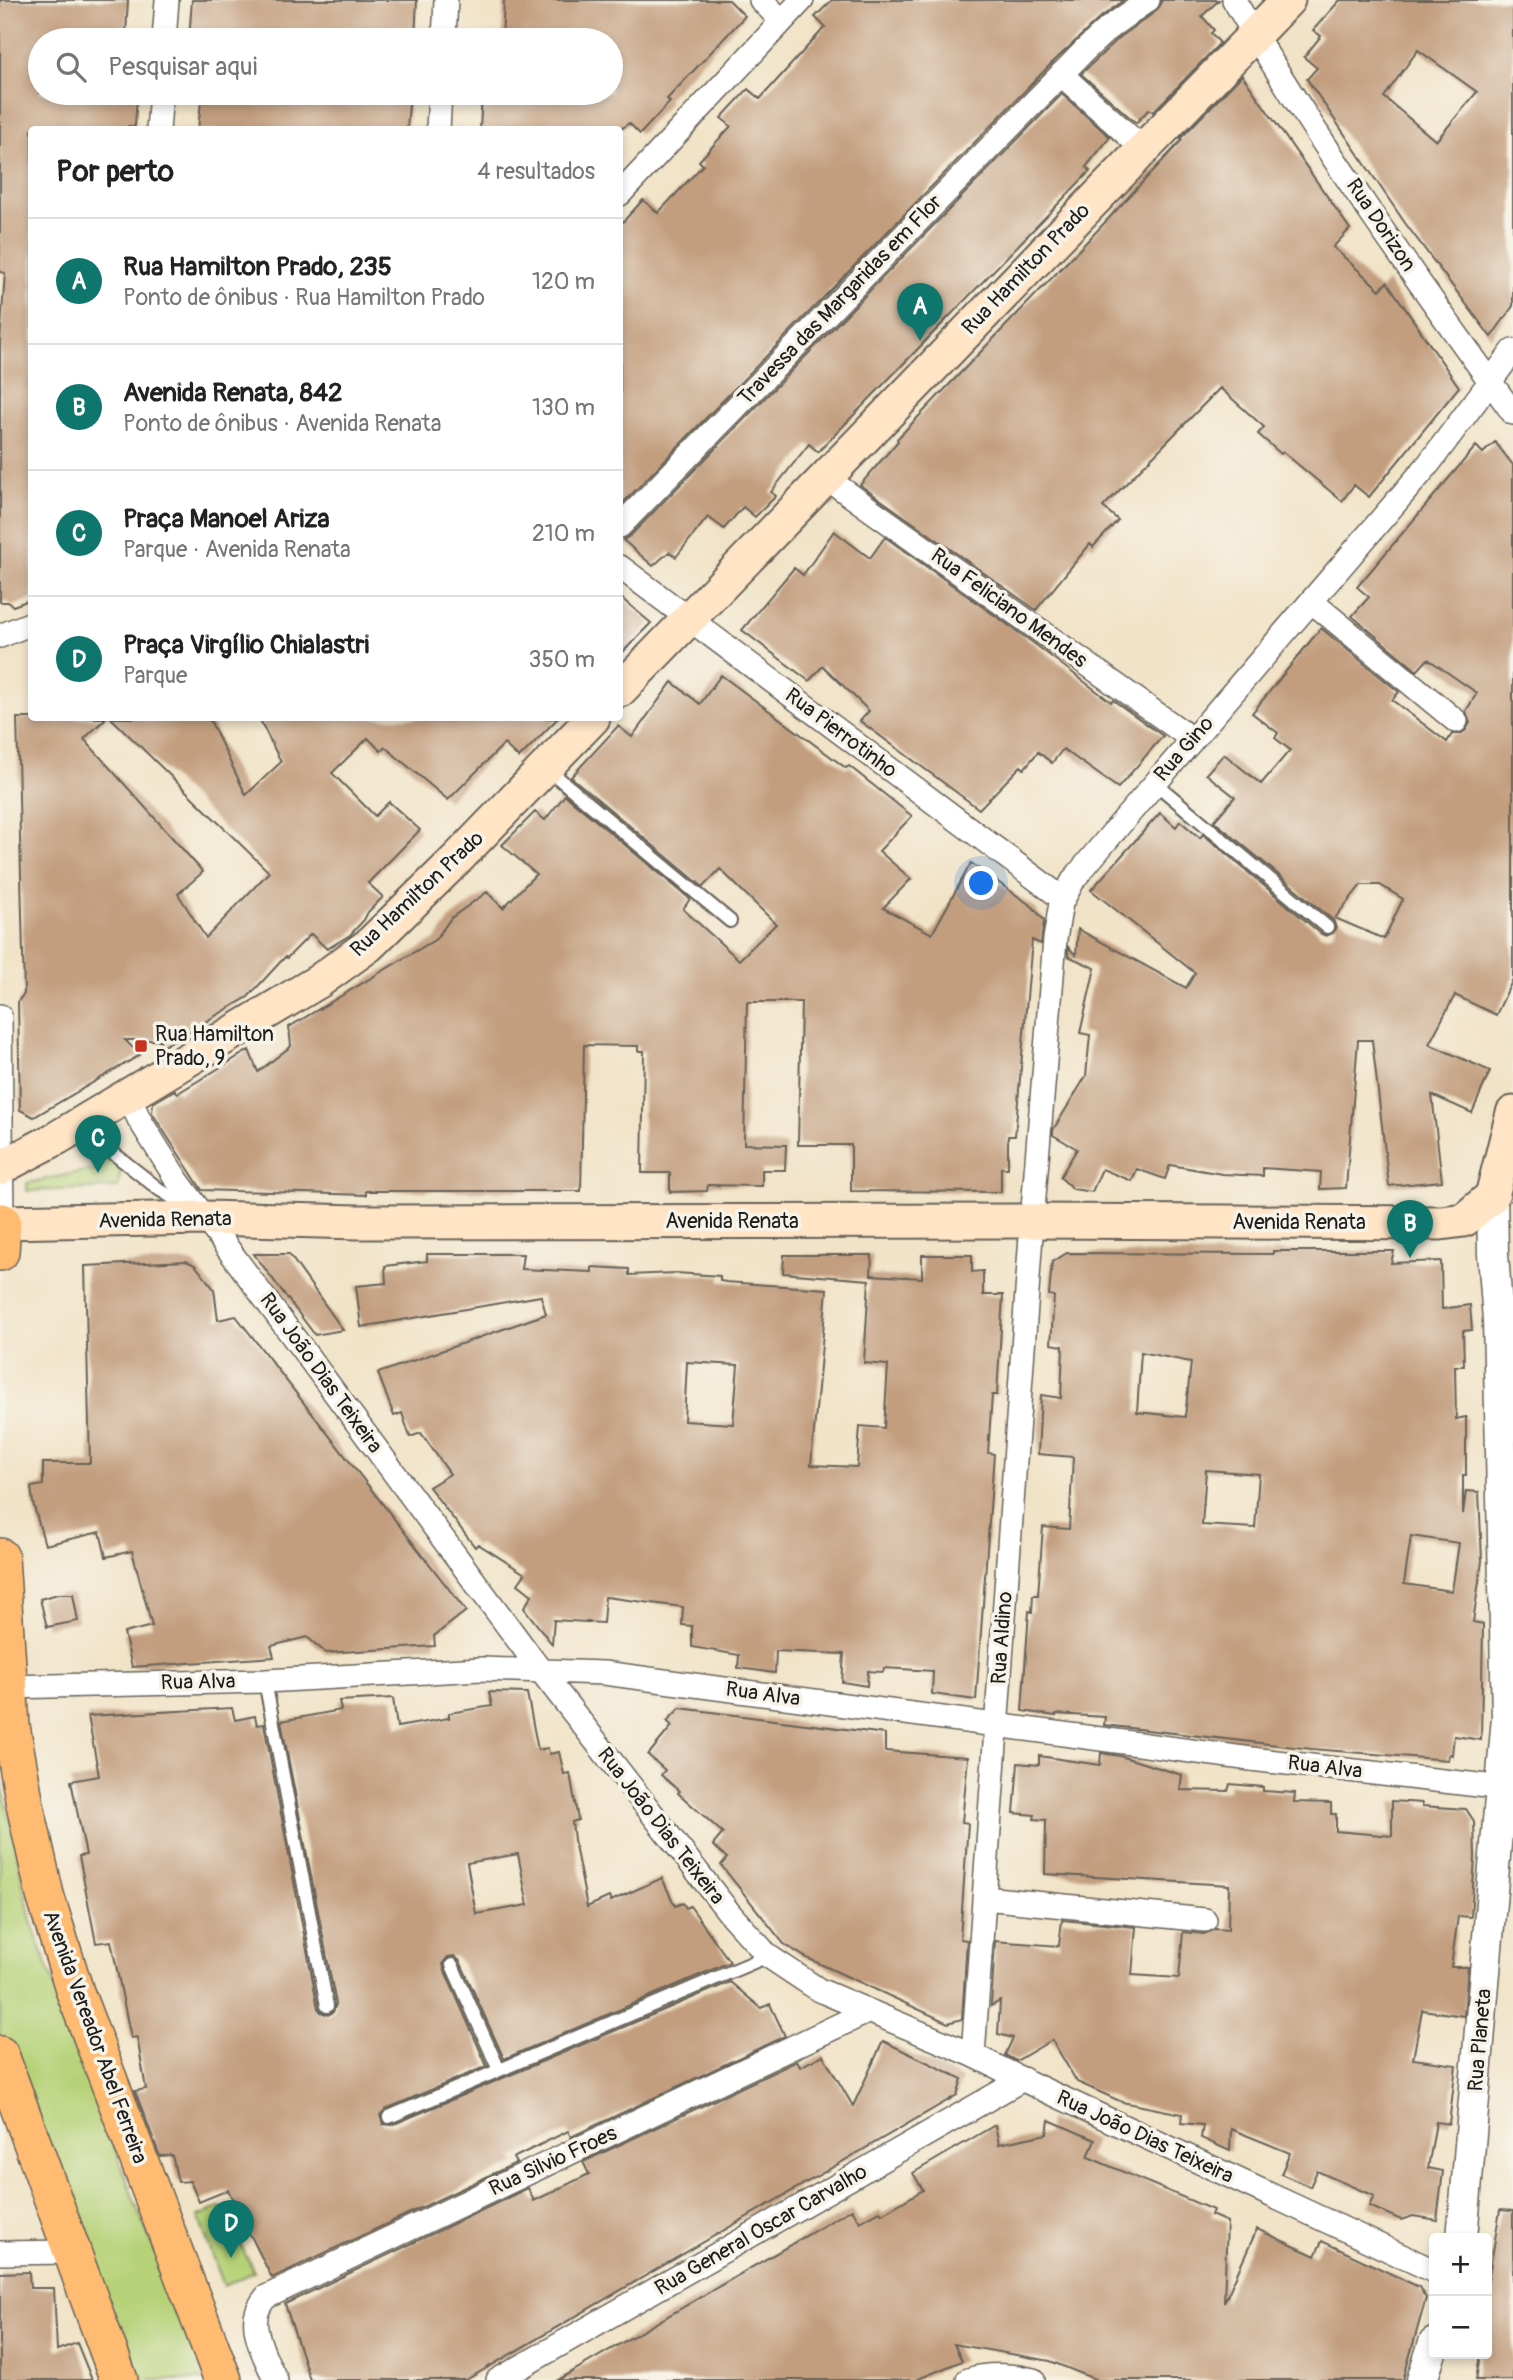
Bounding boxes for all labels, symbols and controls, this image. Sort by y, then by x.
search box [28,28,623,105]
icon: search [52,48,90,86]
text: Pesquisar aqui [108,51,257,83]
text: Por perto [56,153,174,190]
text: 4 resultados [477,157,595,186]
street label: Rua Dorizon [1340,173,1422,277]
street label: Travessa das Margaridas em Flor [732,189,948,411]
street label: Rua Hamilton Prado [956,197,1096,341]
text: Rua Hamilton Prado, 235 [123,251,392,283]
text: A [72,267,86,296]
text: 120 m [532,267,595,296]
text: Ponto de ônibus · Rua Hamilton Prado [123,283,485,312]
pin: A [897,283,943,341]
text: Avenida Renata, 842 [123,377,343,409]
text: B [72,393,86,422]
text: 130 m [532,393,595,422]
text: Ponto de ônibus · Avenida Renata [123,409,441,438]
text: Praça Manoel Ariza [123,503,330,535]
text: C [72,519,86,548]
text: 210 m [532,519,595,548]
text: Parque · Avenida Renata [123,535,351,564]
street label: Rua Feliciano Mendes [925,542,1093,674]
text: Praça Virgílio Chialastri [123,629,369,661]
text: D [72,645,86,674]
text: 350 m [529,645,595,674]
text: Parque [123,661,187,690]
street label: Rua Pierrotinho [780,682,902,784]
street label: Rua Gino [1148,711,1220,787]
street label: Rua Hamilton Prado [345,825,489,963]
your location [964,866,998,900]
place label: Rua Hamilton Prado, 9 [155,1021,274,1072]
marker: Rua Hamilton Prado, 9 [133,1038,149,1054]
pin: C [75,1115,121,1173]
pin: B [1387,1200,1433,1258]
street label: Avenida Renata [98,1205,232,1235]
street label: Avenida Renata [665,1208,799,1235]
street label: Avenida Renata [1232,1209,1366,1236]
street label: Rua João Dias Teixeira [254,1287,388,1459]
street label: Rua Aldino [985,1591,1019,1685]
street label: Rua Alva [160,1668,236,1696]
street label: Rua Alva [724,1675,802,1713]
street label: Rua João Dias Teixeira [591,1742,731,1910]
street label: Rua Alva [1286,1749,1364,1785]
street label: Avenida Vereador Abel Ferreira [37,1907,153,2167]
street label: Rua Planeta [1462,1987,1498,2093]
street label: Rua João Dias Teixeira [1052,2084,1238,2190]
street label: Rua Silvio Froes [485,2119,622,2202]
street label: Rua General Oscar Carvalho [650,2158,872,2302]
pin: D [208,2200,254,2258]
map controls [1429,2233,1492,2359]
button: + [1429,2233,1492,2296]
button: − [1429,2296,1492,2359]

